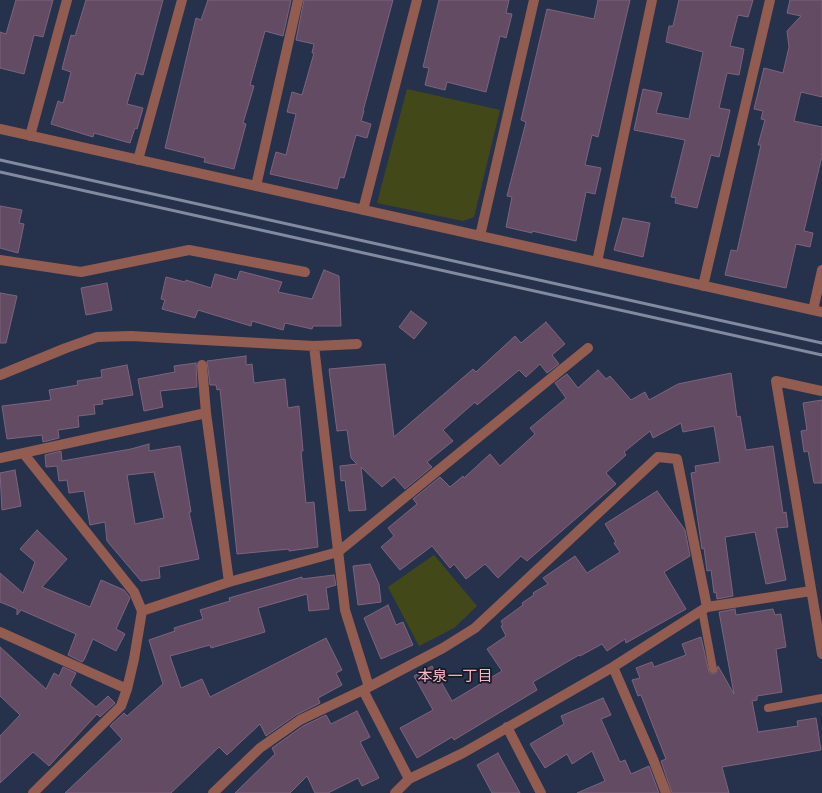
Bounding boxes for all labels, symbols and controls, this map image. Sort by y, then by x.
district label: 本泉一丁目 [418,669,492,687]

